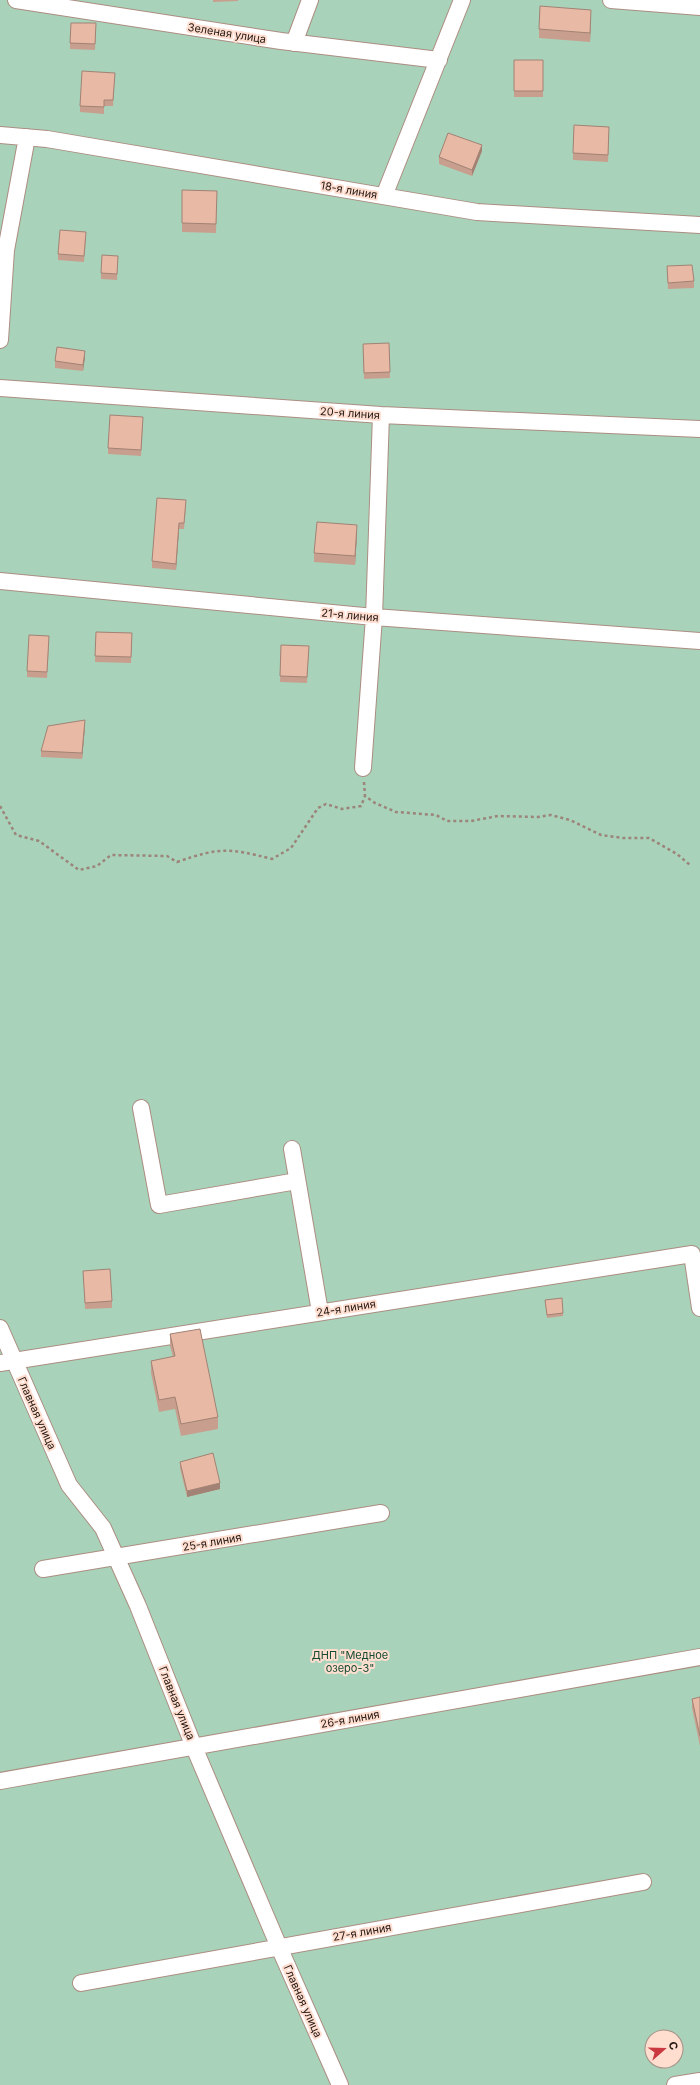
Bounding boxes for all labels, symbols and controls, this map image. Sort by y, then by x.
street label: Зеленая улица [187,20,267,46]
street label: 18-я линия [319,178,379,202]
street label: 20-я линия [320,404,380,422]
street label: 21-я линия [321,606,379,624]
street label: 24-я линия [315,1296,377,1320]
street label: Главная улица [15,1374,59,1452]
street label: 25-я линия [181,1530,243,1554]
park label: ДНП "Медное озеро-3" [312,1648,388,1675]
street label: Главная улица [156,1664,198,1742]
street label: 26-я линия [319,1707,381,1731]
street label: 27-я линия [332,1920,392,1944]
street label: Главная улица [281,1962,325,2040]
north arrow [644,2029,684,2069]
text: С [665,2039,681,2052]

